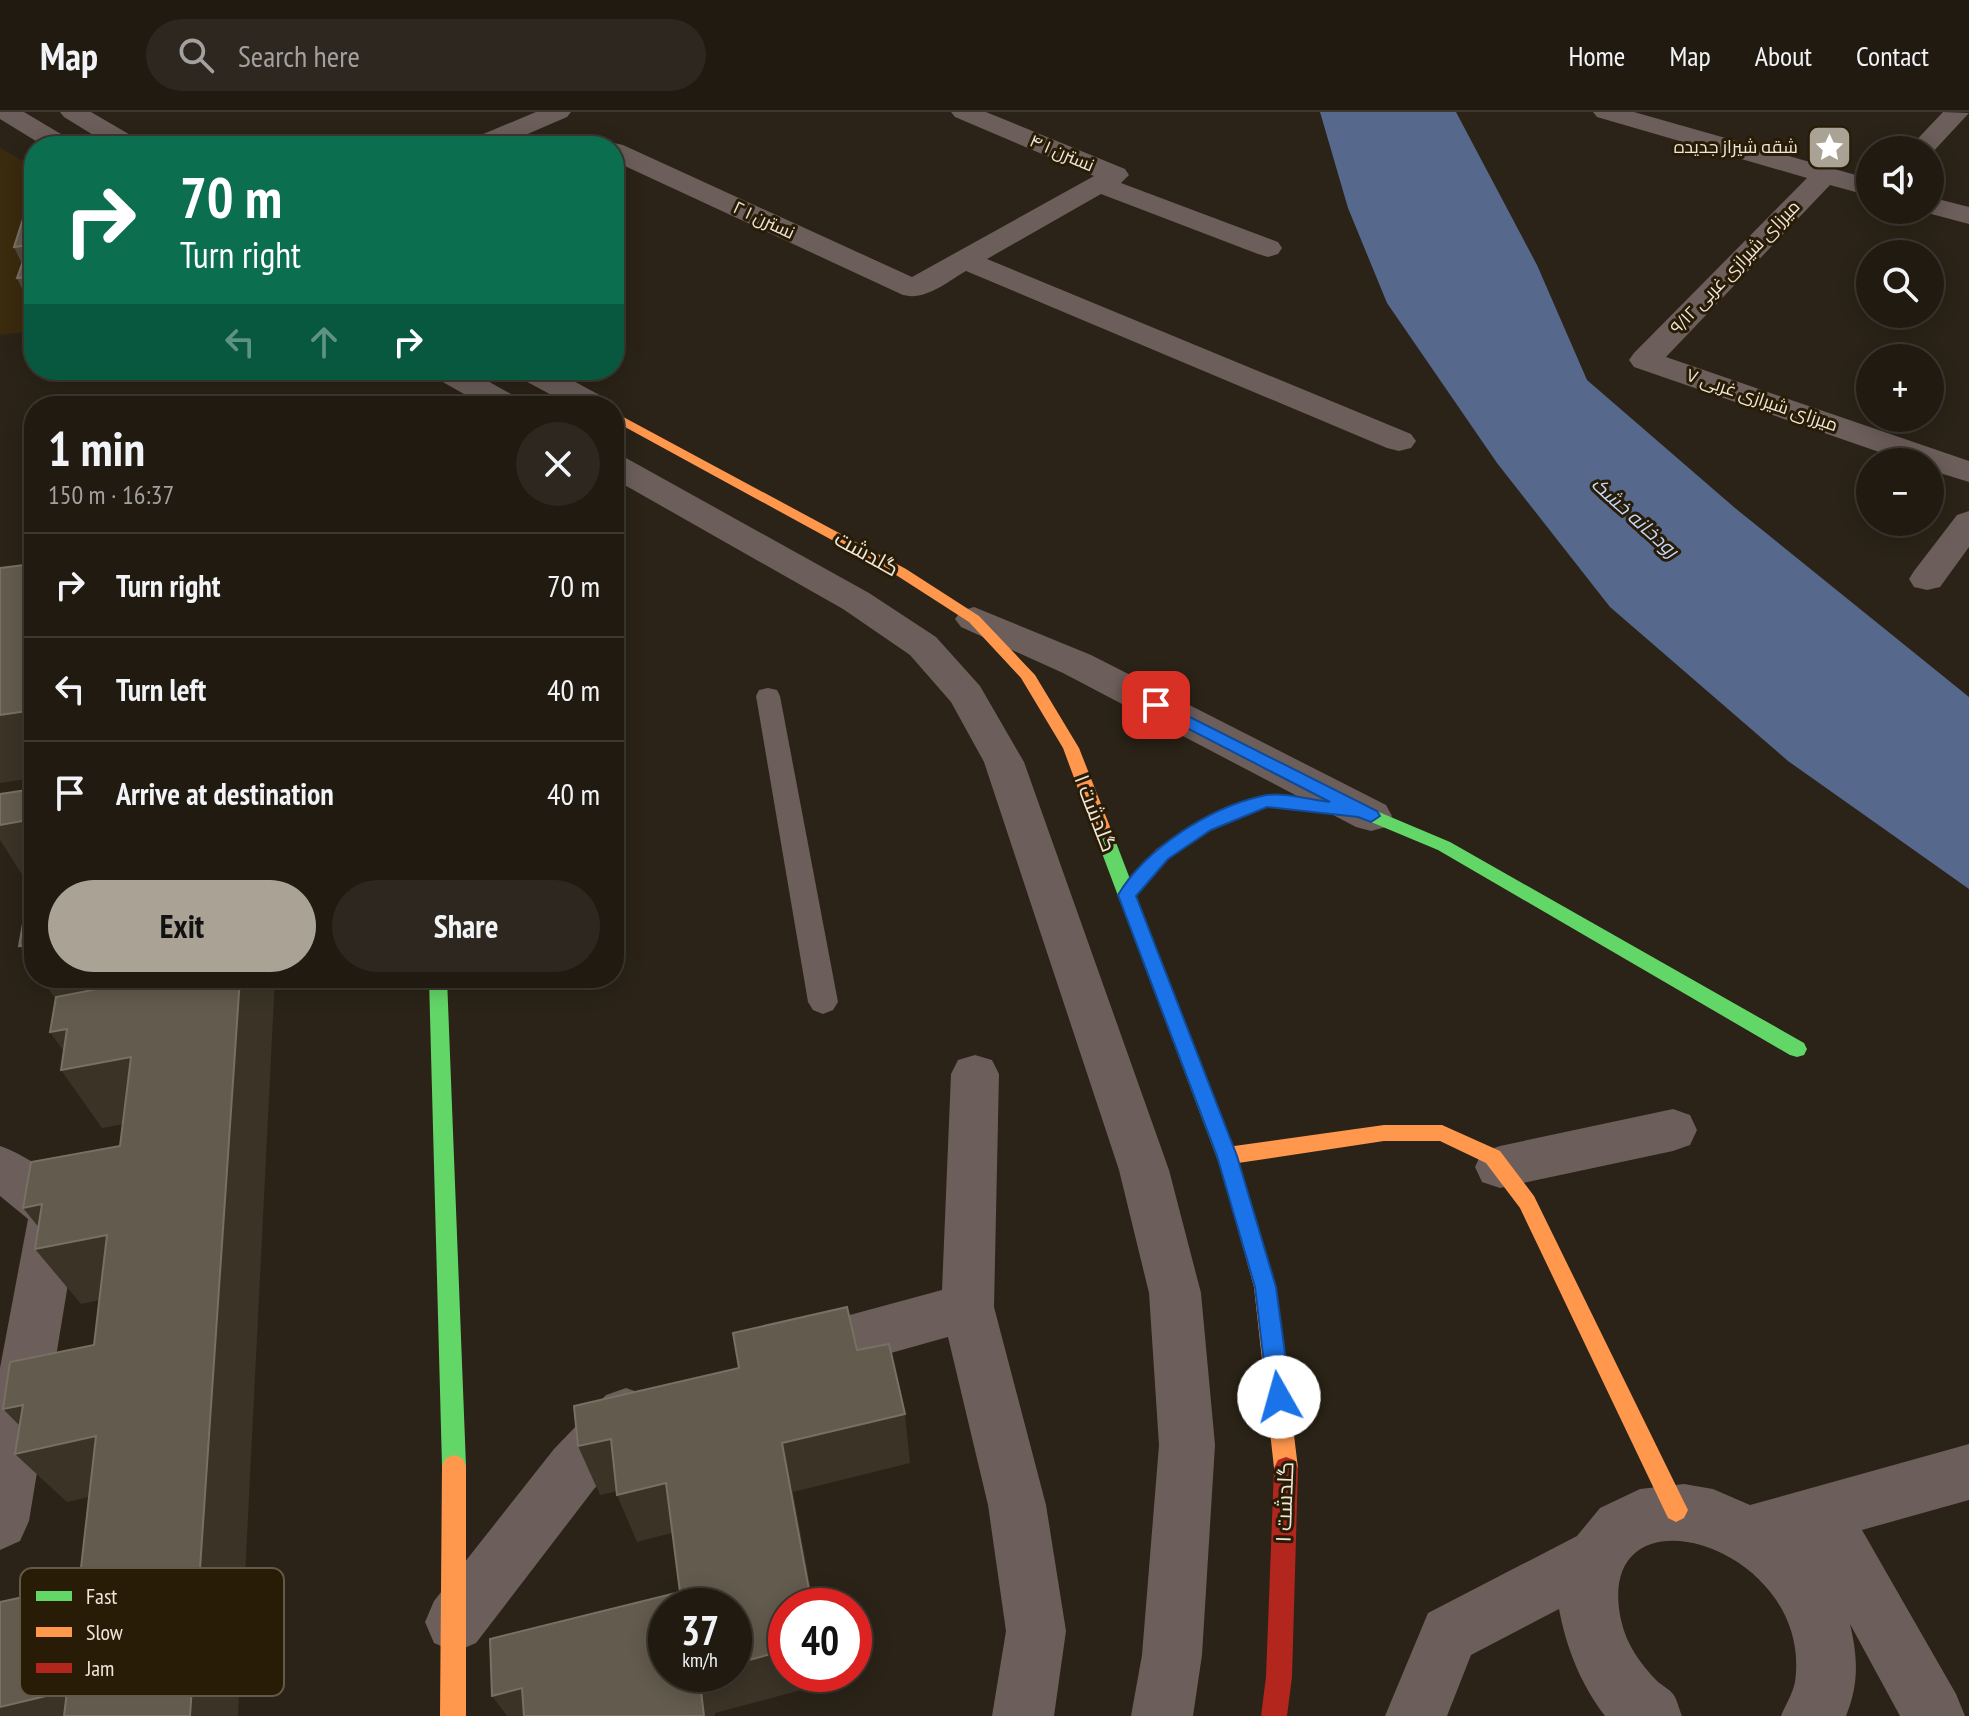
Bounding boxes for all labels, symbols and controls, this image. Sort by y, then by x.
search box [146,19,706,91]
text: Map [40,31,98,80]
icon: search [174,33,218,77]
text: Search here [238,36,360,75]
text: Home [1569,37,1625,74]
text: Map [1669,37,1711,74]
text: About [1755,37,1812,74]
text: Contact [1856,37,1929,74]
place icon: شقه شيراز جديده [1805,123,1853,171]
street label: ۴ نسترن ۱ [1026,129,1098,176]
place label: شقه شيراز جديده [1674,135,1798,158]
map controls [1856,136,1944,536]
button: sound [1856,136,1944,224]
text: 70 m [180,161,282,233]
icon: right [48,168,152,272]
street label: ۲ نسترن ۱ [730,195,799,244]
street label: ۹/۱۲ میرزای شیرازی غربی [1665,195,1804,338]
text: Turn right [180,231,301,278]
button: search [1856,240,1944,328]
icon: left [218,320,262,364]
icon: ahead [302,320,346,364]
icon: right [386,320,430,364]
button: + [1856,344,1944,432]
street label: ۷ میرزای شیرازی غربی [1683,363,1841,436]
text: 1 min [48,417,145,479]
button: close [516,422,600,506]
button: − [1856,448,1944,536]
water label: رودخانه خشک [1586,471,1685,564]
text: 150 m · 16:37 [48,478,174,511]
street label: گلدشت [830,524,904,582]
icon: right [48,563,92,607]
text: Turn right [116,566,220,605]
text: 70 m [547,566,600,605]
icon: left [48,667,92,711]
text: Turn left [116,670,206,709]
text: 40 m [547,670,600,709]
pin [1122,671,1190,739]
icon: arrive [1134,683,1178,727]
street label: گلدشت ۱ [1068,770,1124,856]
icon: arrive [48,771,92,815]
text: Arrive at destination [116,774,334,813]
text: 40 m [547,774,600,813]
button: Exit [48,880,316,972]
button: Share [332,880,600,972]
position arrow [1237,1355,1321,1439]
street label: گلدشت ۱ [1269,1461,1299,1543]
legend [20,1568,284,1696]
text: Fast [86,1582,117,1610]
speed limit sign: 40 [768,1588,872,1692]
text: 37 [681,1604,719,1656]
text: Slow [86,1618,123,1646]
text: km/h [682,1647,718,1673]
text: Jam [85,1654,114,1682]

